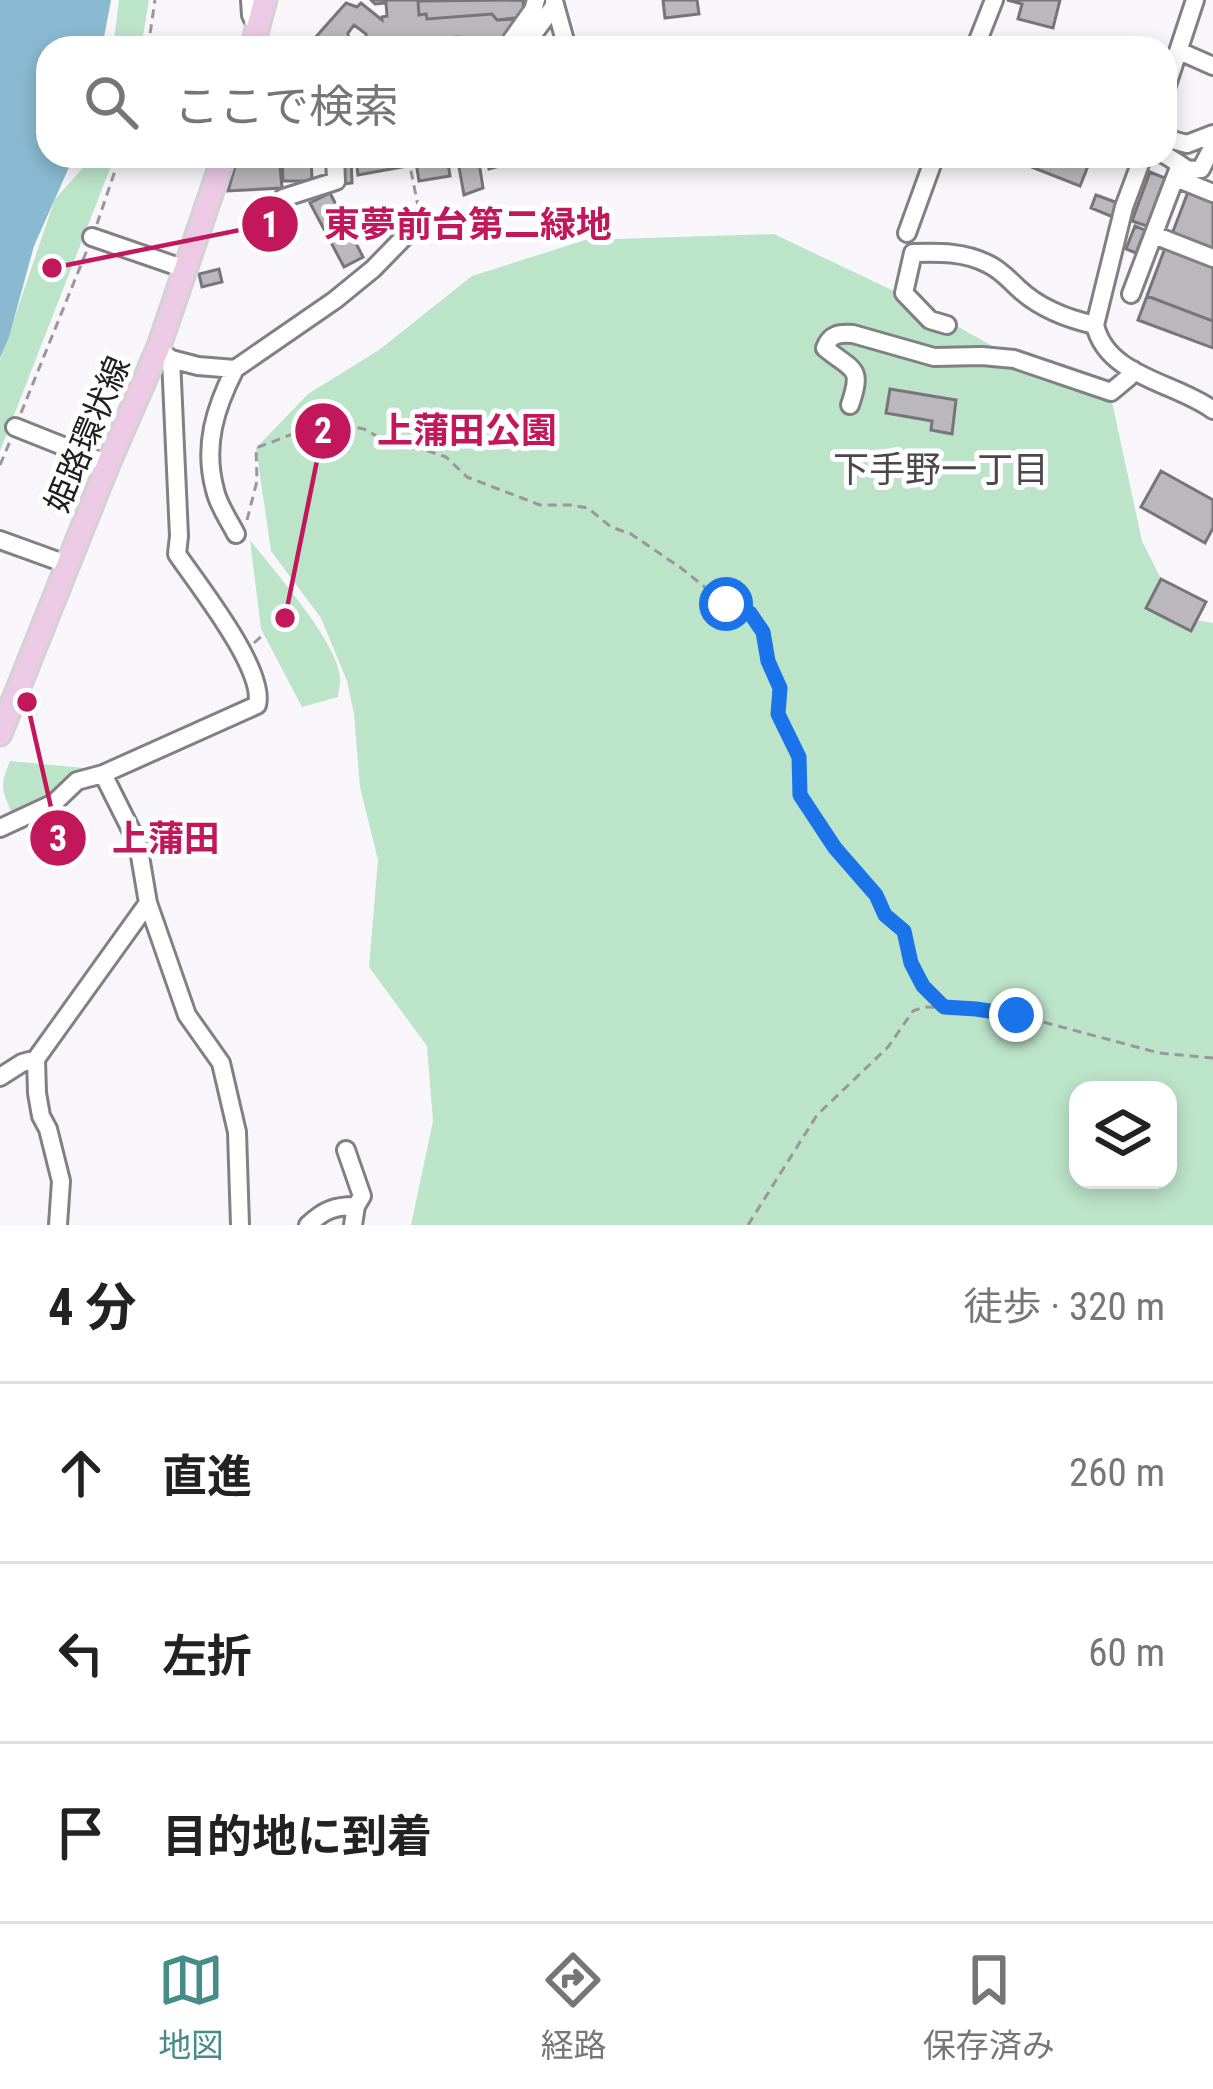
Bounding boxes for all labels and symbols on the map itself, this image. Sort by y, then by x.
callout: 東夢前台第二緑地 [240,188,636,260]
text: 1 [261,204,279,246]
text: 東夢前台第二緑地 [324,204,612,246]
street label: 姫路環状線 [37,351,138,518]
callout: 上蒲田公園 [293,395,581,467]
text: 2 [314,410,332,452]
text: 上蒲田公園 [377,410,557,452]
district label: 下手野一丁目 [833,449,1049,491]
route start [699,577,753,631]
callout: 上蒲田 [28,802,244,874]
text: 3 [49,818,67,860]
text: 上蒲田 [112,818,220,860]
route end [989,988,1043,1042]

